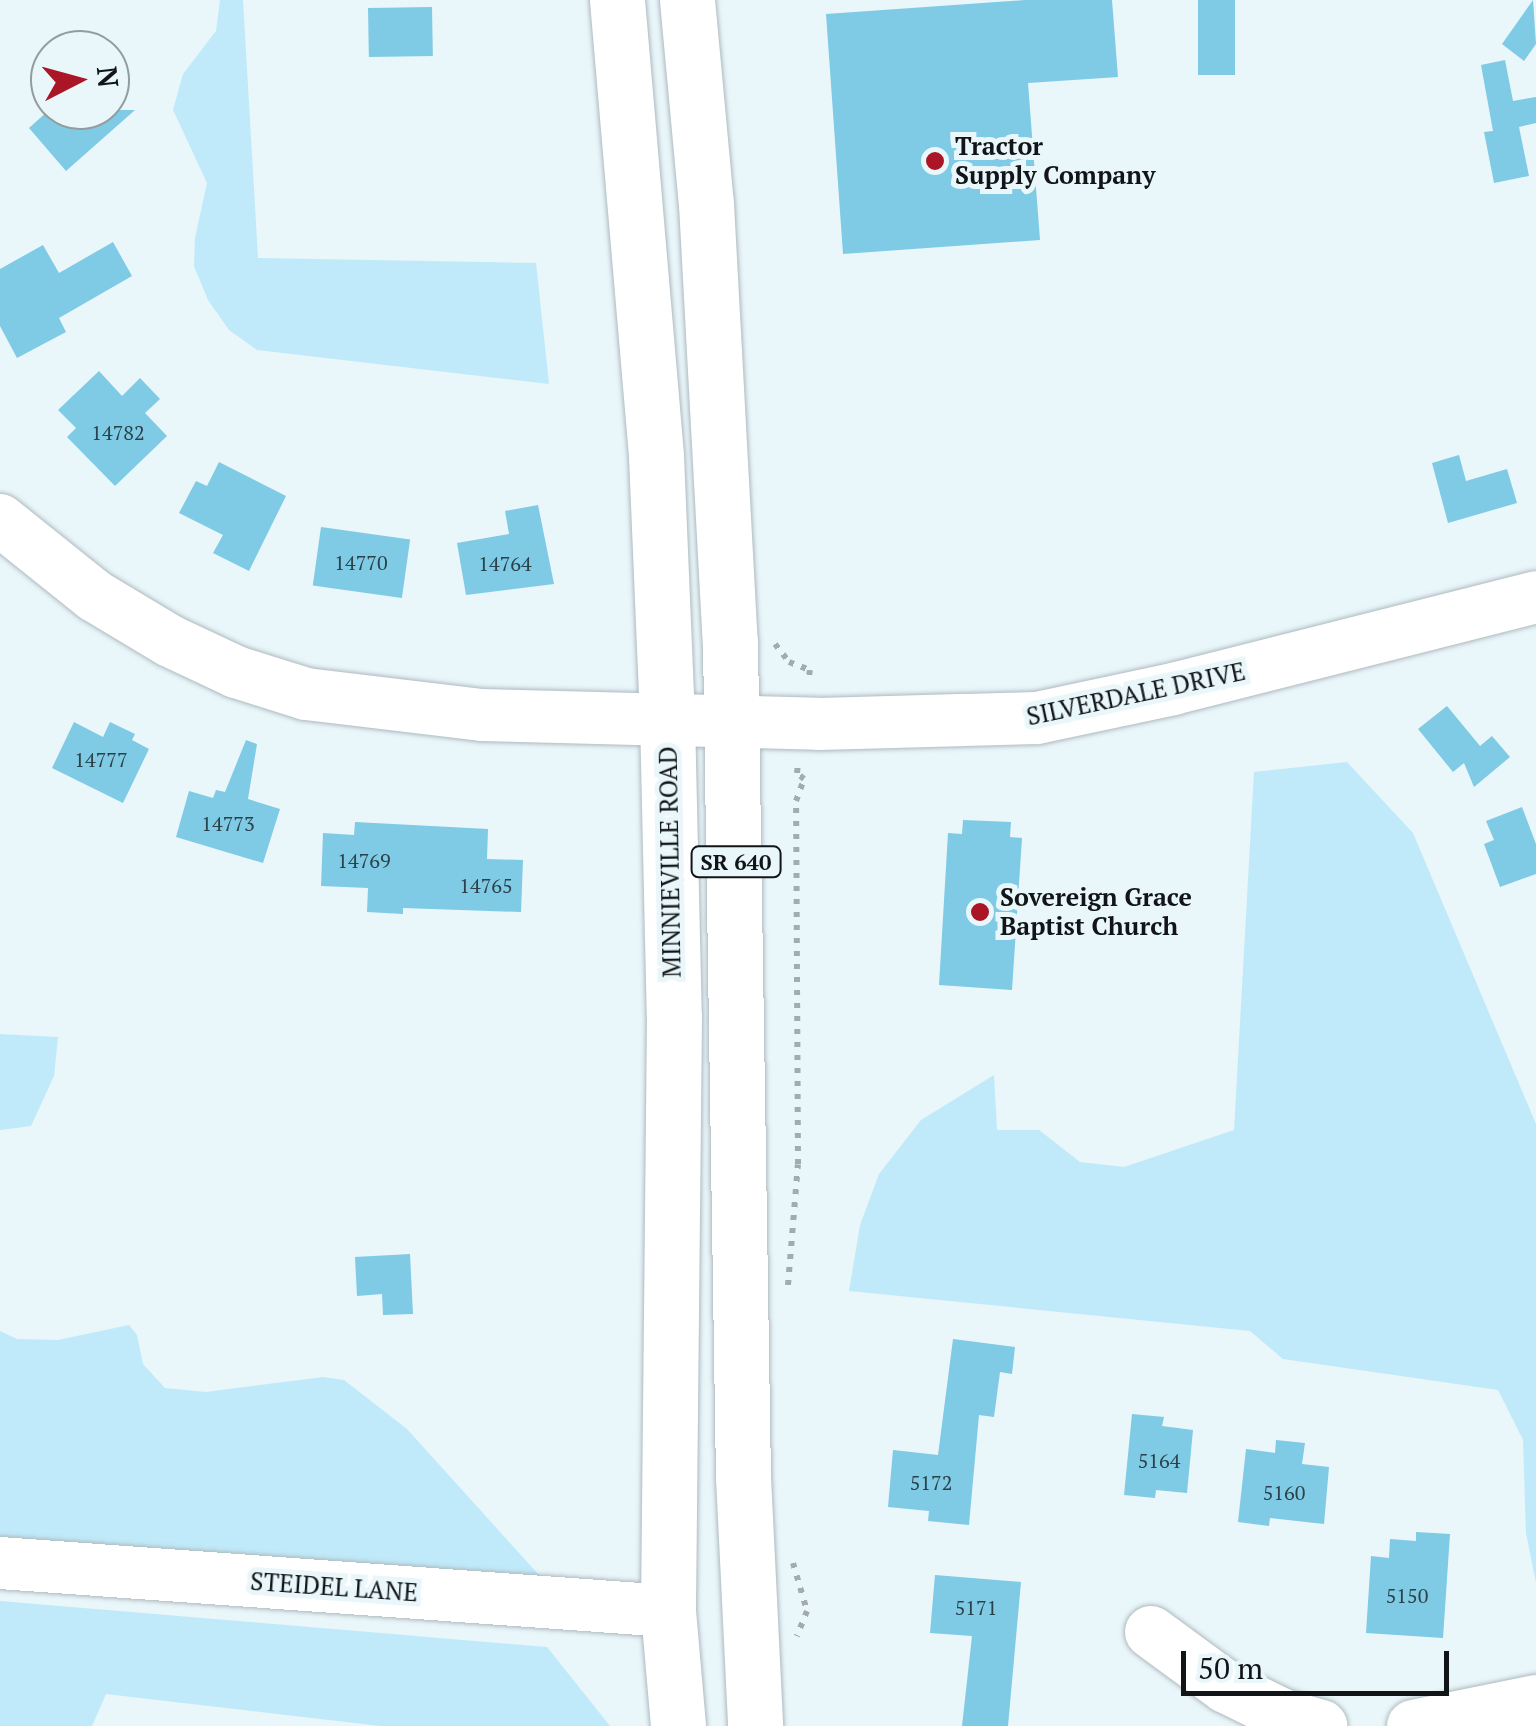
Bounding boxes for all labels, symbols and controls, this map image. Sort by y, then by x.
north arrow [30,30,130,130]
text: N [89,65,128,90]
place label: Tractor Supply Company [955,132,1155,191]
marker: Tractor Supply Company [924,150,946,172]
house number: 14782 [91,420,145,444]
house number: 14770 [334,550,388,574]
house number: 14764 [478,551,532,575]
street label: SILVERDALE DRIVE [1024,656,1248,732]
street label: MINNIEVILLE ROAD [653,746,687,978]
house number: 14777 [74,747,128,771]
house number: 14773 [201,811,255,835]
road number: SR 640 [688,845,784,879]
house number: 14769 [337,848,391,872]
house number: 14765 [459,873,513,897]
place label: Sovereign Grace Baptist Church [1000,883,1192,942]
marker: Sovereign Grace Baptist Church [969,901,991,923]
house number: 5164 [1138,1448,1180,1472]
house number: 5172 [910,1470,952,1494]
house number: 5160 [1263,1480,1305,1504]
street label: STEIDEL LANE [249,1566,419,1608]
house number: 5150 [1386,1583,1428,1607]
house number: 5171 [955,1595,997,1619]
scale bar [1186,1631,1454,1693]
text: 50 m [1198,1648,1263,1688]

